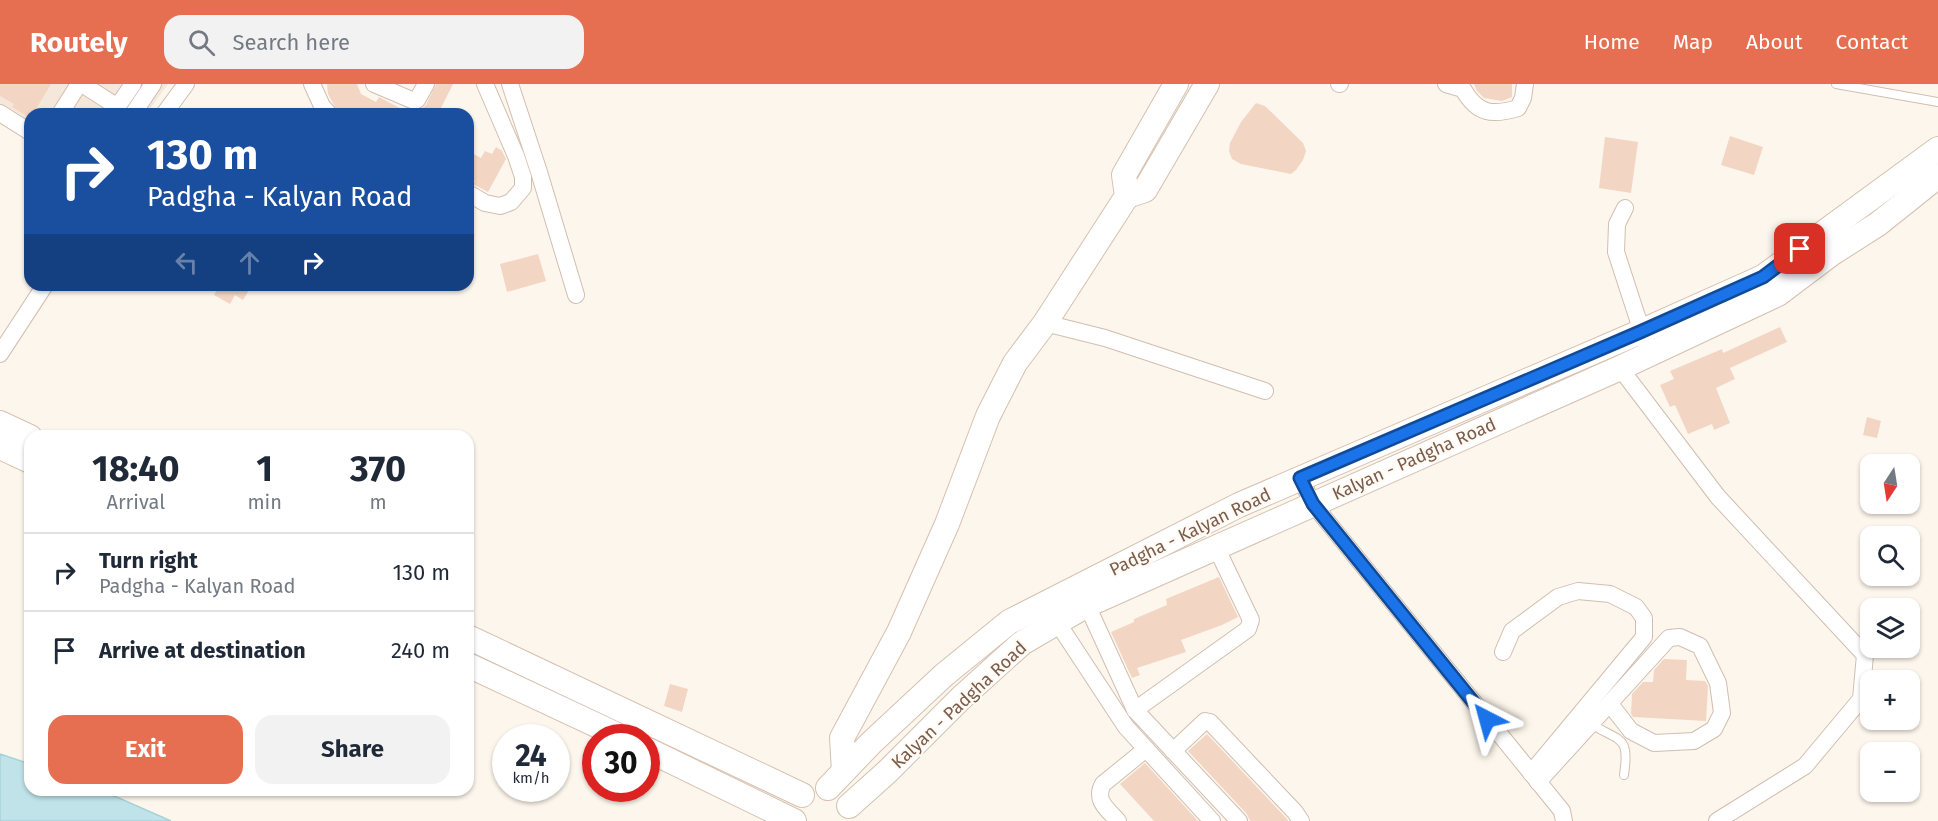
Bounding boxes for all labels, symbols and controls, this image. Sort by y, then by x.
search box [164,15,584,69]
text: Routely [30,26,128,59]
icon: search [185,26,218,59]
text: Search here [233,29,350,56]
text: Home [1584,29,1640,55]
text: Map [1673,29,1713,55]
text: About [1746,29,1803,55]
text: Contact [1836,29,1908,55]
text: 130 m [147,130,258,180]
icon: right [48,132,126,210]
text: Padgha - Kalyan Road [147,181,412,213]
pin [1774,223,1825,274]
icon: arrive [1783,232,1816,265]
icon: left [170,246,203,279]
icon: ahead [233,246,266,279]
icon: right [296,246,329,279]
street label: Kalyan - Padgha Road [1329,413,1499,505]
text: 18:40 [92,447,179,491]
text: 1 [256,447,273,491]
text: 370 [350,447,406,491]
north arrow [1860,454,1920,514]
map controls [1860,454,1920,802]
street label: Padgha - Kalyan Road [1106,483,1274,581]
text: Arrival [106,490,165,514]
text: min [247,490,282,514]
text: m [369,490,387,514]
button: search [1860,526,1920,586]
text: Turn right [99,547,198,574]
icon: right [48,556,81,589]
text: 130 m [393,559,450,586]
text: Padgha - Kalyan Road [99,574,296,598]
button: layers [1860,598,1920,658]
icon: arrive [48,634,81,667]
text: Arrive at destination [99,637,306,664]
text: 240 m [391,637,450,664]
street label: Kalyan - Padgha Road [887,637,1031,773]
button: + [1860,670,1920,730]
position arrow [1455,687,1519,751]
button: Exit [48,715,243,784]
button: Share [255,715,450,784]
speed limit sign: 30 [582,724,660,802]
text: 24 [515,738,547,774]
button: − [1860,742,1920,802]
text: km/h [512,769,550,787]

